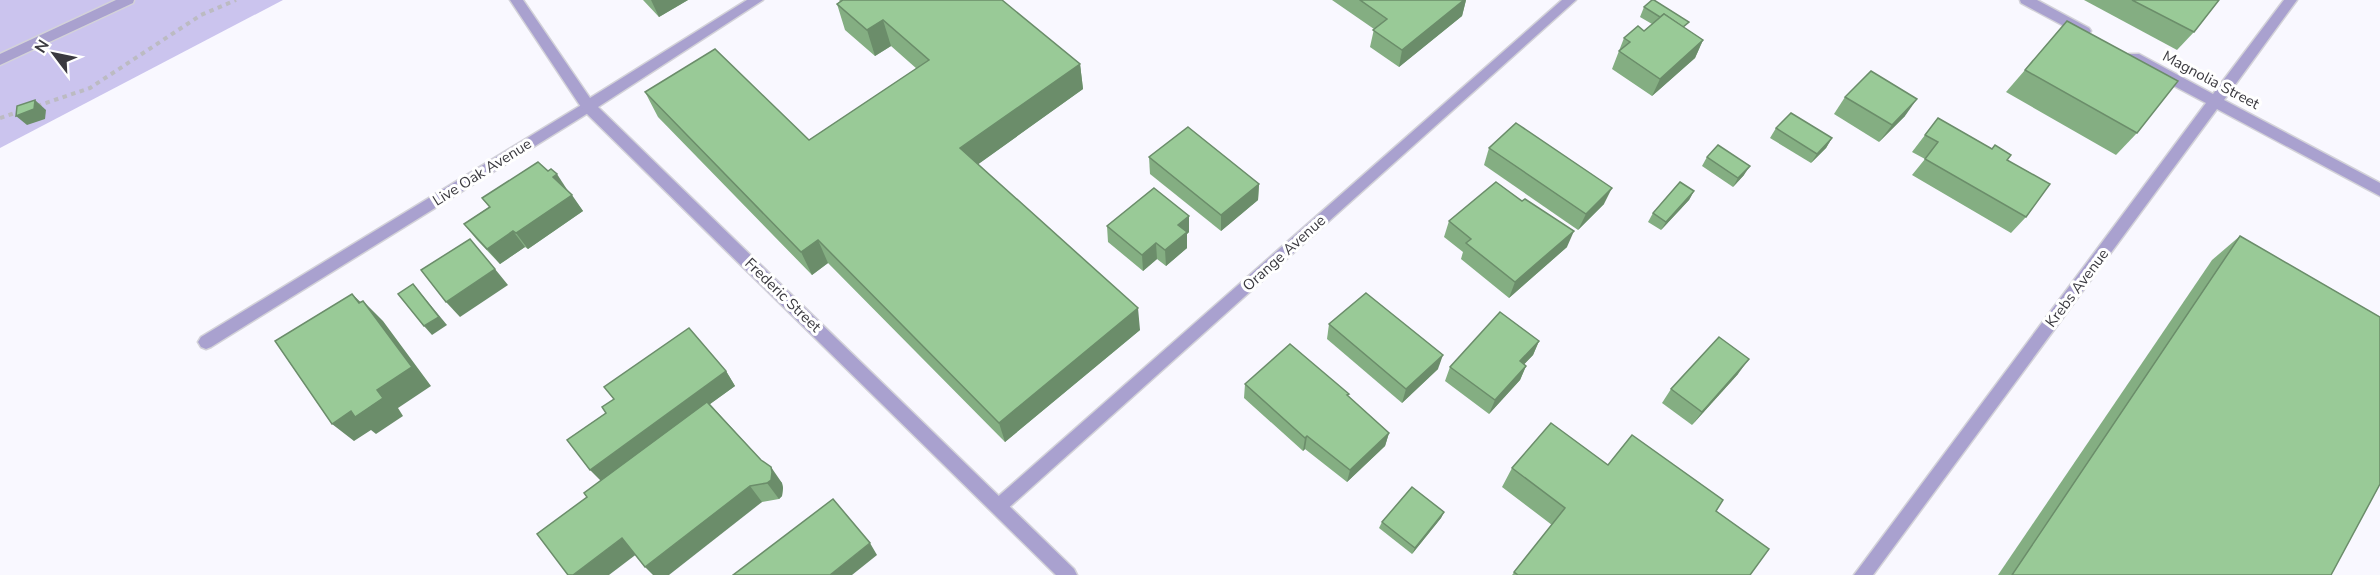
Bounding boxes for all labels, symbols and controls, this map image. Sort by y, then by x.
north arrow [24,24,84,84]
text: N [30,36,55,57]
street label: Magnolia Street [2159,46,2264,114]
street label: Live Oak Avenue [429,134,535,210]
street label: Orange Avenue [1238,210,1330,296]
street label: Krebs Avenue [2041,245,2113,331]
street label: Frederic Street [741,254,826,337]

